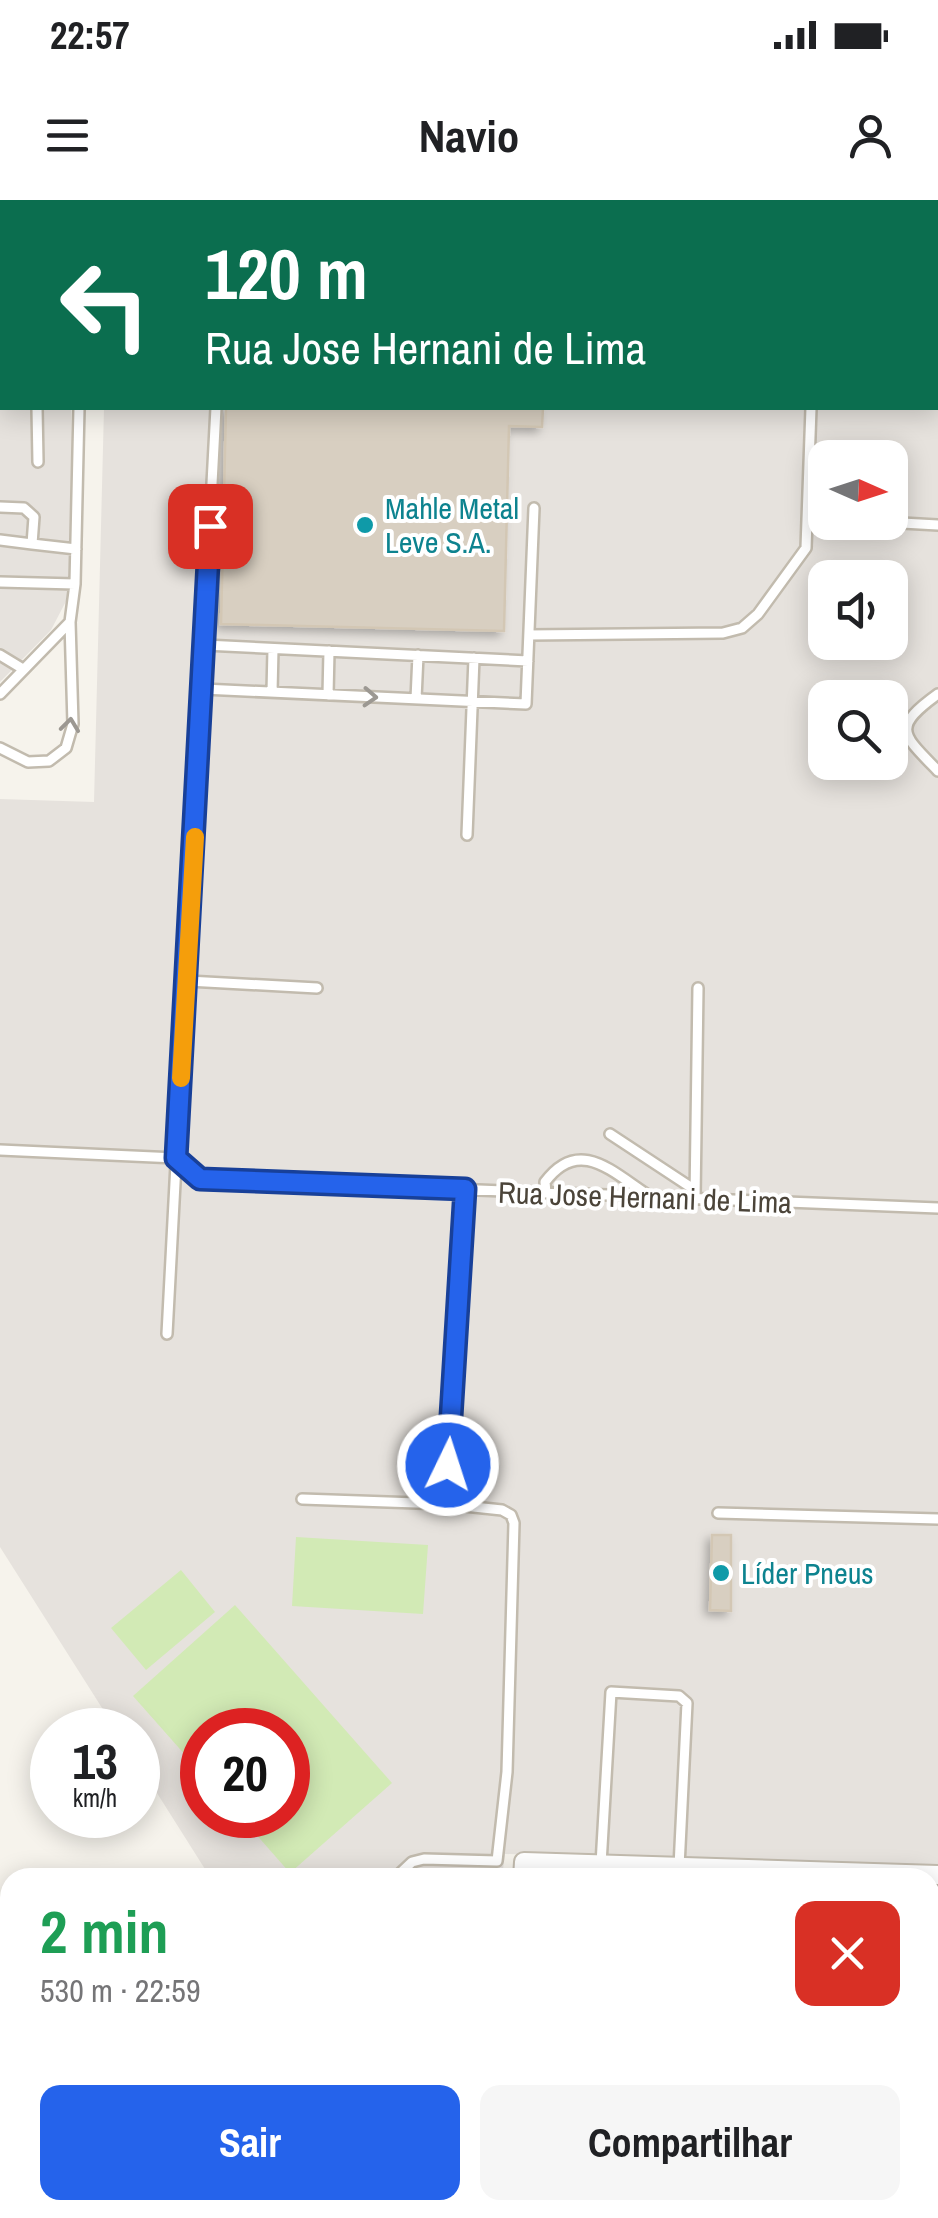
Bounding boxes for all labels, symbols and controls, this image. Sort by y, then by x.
text: 22:57 [50,10,130,61]
text: Navio [419,105,519,166]
icon: menu [40,108,95,163]
icon: person [843,108,898,163]
text: 120 m [205,227,368,321]
icon: left [40,240,170,370]
text: Rua Jose Hernani de Lima [205,317,646,378]
north arrow [808,440,908,540]
map controls [808,440,908,780]
pin [168,484,253,569]
place label: Mahle Metal Leve S.A. [385,488,519,562]
icon: arrive [183,499,238,554]
marker: Mahle Metal Leve S.A. [354,514,376,536]
button: sound [808,560,908,660]
button: search [808,680,908,780]
one-way arrow [363,686,379,707]
one-way arrow [59,717,80,733]
street label: Rua Jose Hernani de Lima [497,1172,793,1222]
position arrow [396,1413,500,1517]
place label: Líder Pneus [741,1553,874,1593]
marker: Líder Pneus [710,1562,732,1584]
speed limit sign: 20 [180,1708,310,1838]
text: 13 [72,1727,118,1795]
text: km/h [73,1781,117,1815]
text: 2 min [40,1891,169,1972]
button: close [795,1901,900,2006]
text: 530 m · 22:59 [40,1969,200,2012]
button: Sair [40,2085,460,2200]
button: Compartilhar [480,2085,900,2200]

